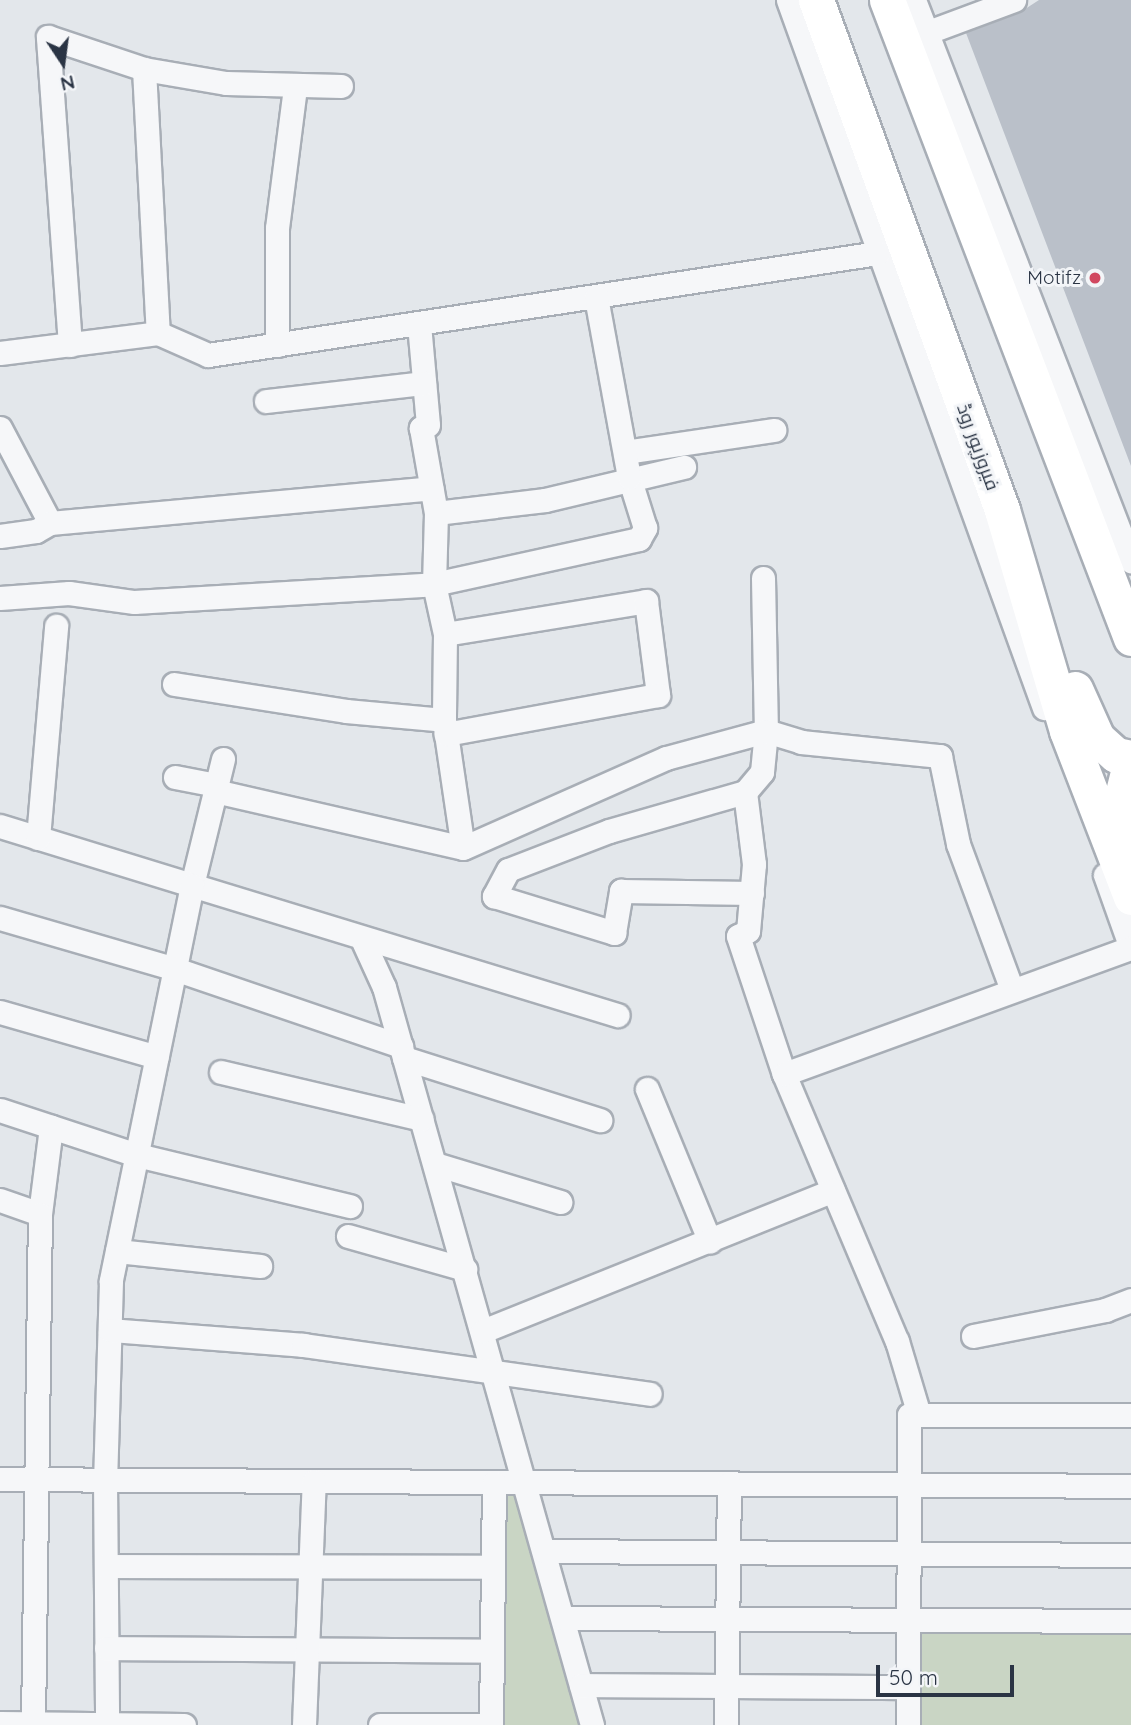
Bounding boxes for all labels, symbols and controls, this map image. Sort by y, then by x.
north arrow [28,28,98,98]
text: N [58,70,77,97]
place label: Motifz [1027,267,1081,289]
marker: Motifz [1087,270,1103,286]
street label: فیروزپور روڈ [952,401,1004,493]
scale bar [879,1652,1017,1696]
text: 50 m [889,1664,938,1690]

